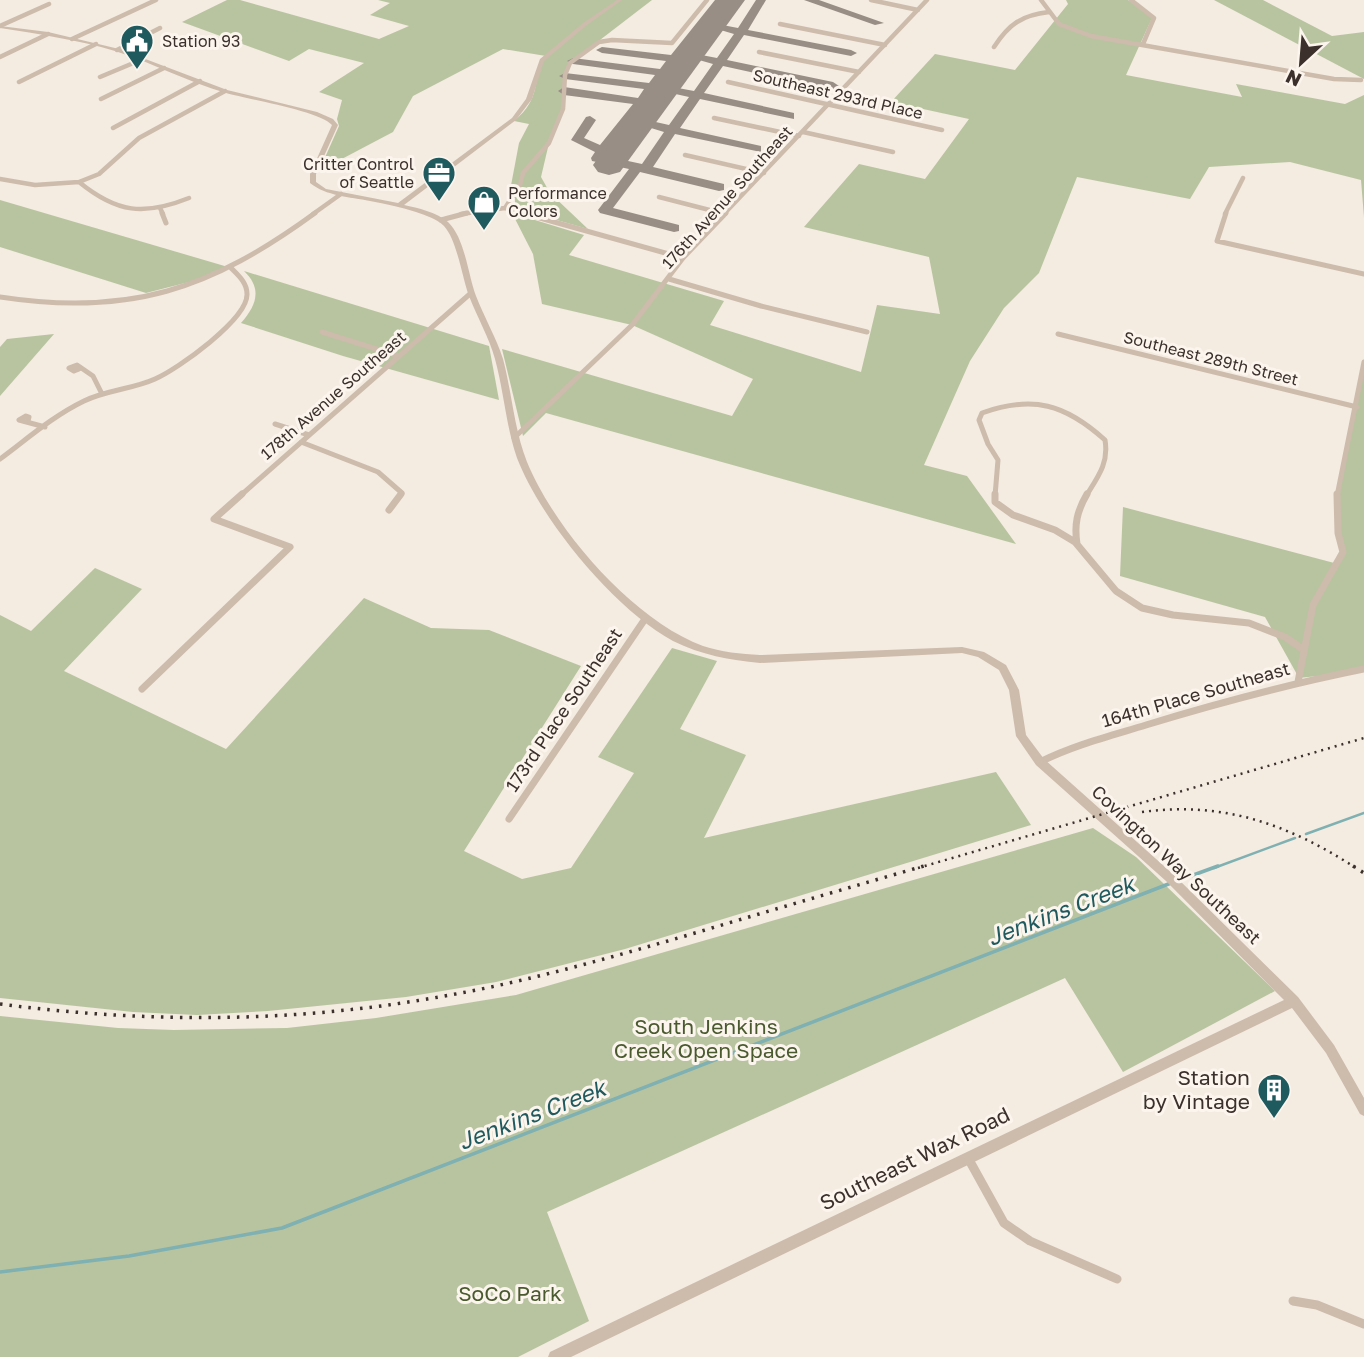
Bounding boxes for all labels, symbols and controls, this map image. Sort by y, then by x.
public building icon: Station 93 [118,22,156,71]
north arrow [1266,28,1336,98]
place label: Station 93 [162,31,240,51]
street label: Southeast 293rd Place [751,65,925,123]
text: N [1282,65,1305,92]
street label: 176th Avenue Southeast [657,121,797,273]
place label: Critter Control of Seattle [303,154,414,192]
office icon: Critter Control of Seattle [420,154,458,203]
shop icon: Performance Colors [465,183,503,232]
place label: Performance Colors [508,183,607,221]
street label: 178th Avenue Southeast [256,327,410,463]
street label: Southeast 289th Street [1122,327,1300,389]
street label: 173rd Place Southeast [500,623,626,795]
street label: 164th Place Southeast [1099,657,1292,731]
street label: Covington Way Southeast [1088,780,1266,948]
water label: Jenkins Creek [983,868,1140,951]
park label: South Jenkins Creek Open Space [614,1013,798,1063]
place label: Station by Vintage [1143,1064,1250,1114]
building icon: Station by Vintage [1255,1071,1293,1120]
water label: Jenkins Creek [454,1072,611,1155]
street label: Southeast Wax Road [815,1101,1014,1215]
park label: SoCo Park [458,1280,562,1306]

